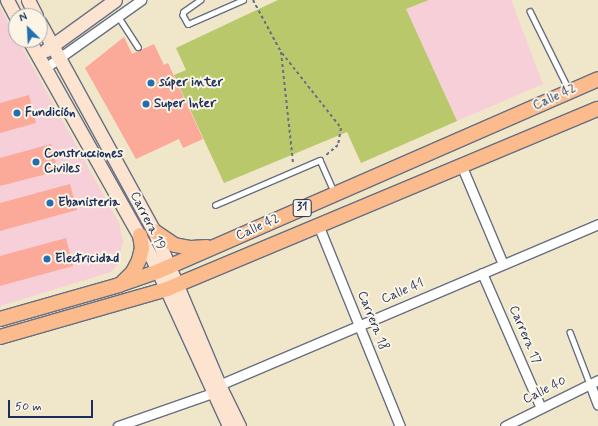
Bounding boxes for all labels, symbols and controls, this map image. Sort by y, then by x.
north arrow [8,8,48,48]
text: N [17,10,30,26]
place label: súper inter [159,75,217,91]
marker: súper inter [146,78,156,88]
street label: Calle 42 [531,82,579,114]
place label: Super Inter [154,96,218,112]
marker: Super Inter [141,99,151,109]
place label: Fundición [25,105,76,121]
marker: Fundición [12,108,22,118]
place label: Construcciones Civiles [44,147,123,178]
marker: Construcciones Civiles [31,157,41,167]
street label: Carrera 19 [126,189,168,253]
place label: Ebanisteria [58,195,120,211]
marker: Ebanisteria [45,198,55,208]
road number: 31 [292,198,312,218]
street label: Calle 42 [234,212,282,244]
place label: Electricidad [55,251,119,267]
marker: Electricidad [42,254,52,264]
street label: Calle 41 [379,276,427,308]
street label: Carrera 18 [353,289,391,353]
street label: Carrera 17 [505,303,543,367]
street label: Calle 40 [521,374,569,408]
scale bar [10,392,95,418]
text: 50 m [15,399,42,415]

